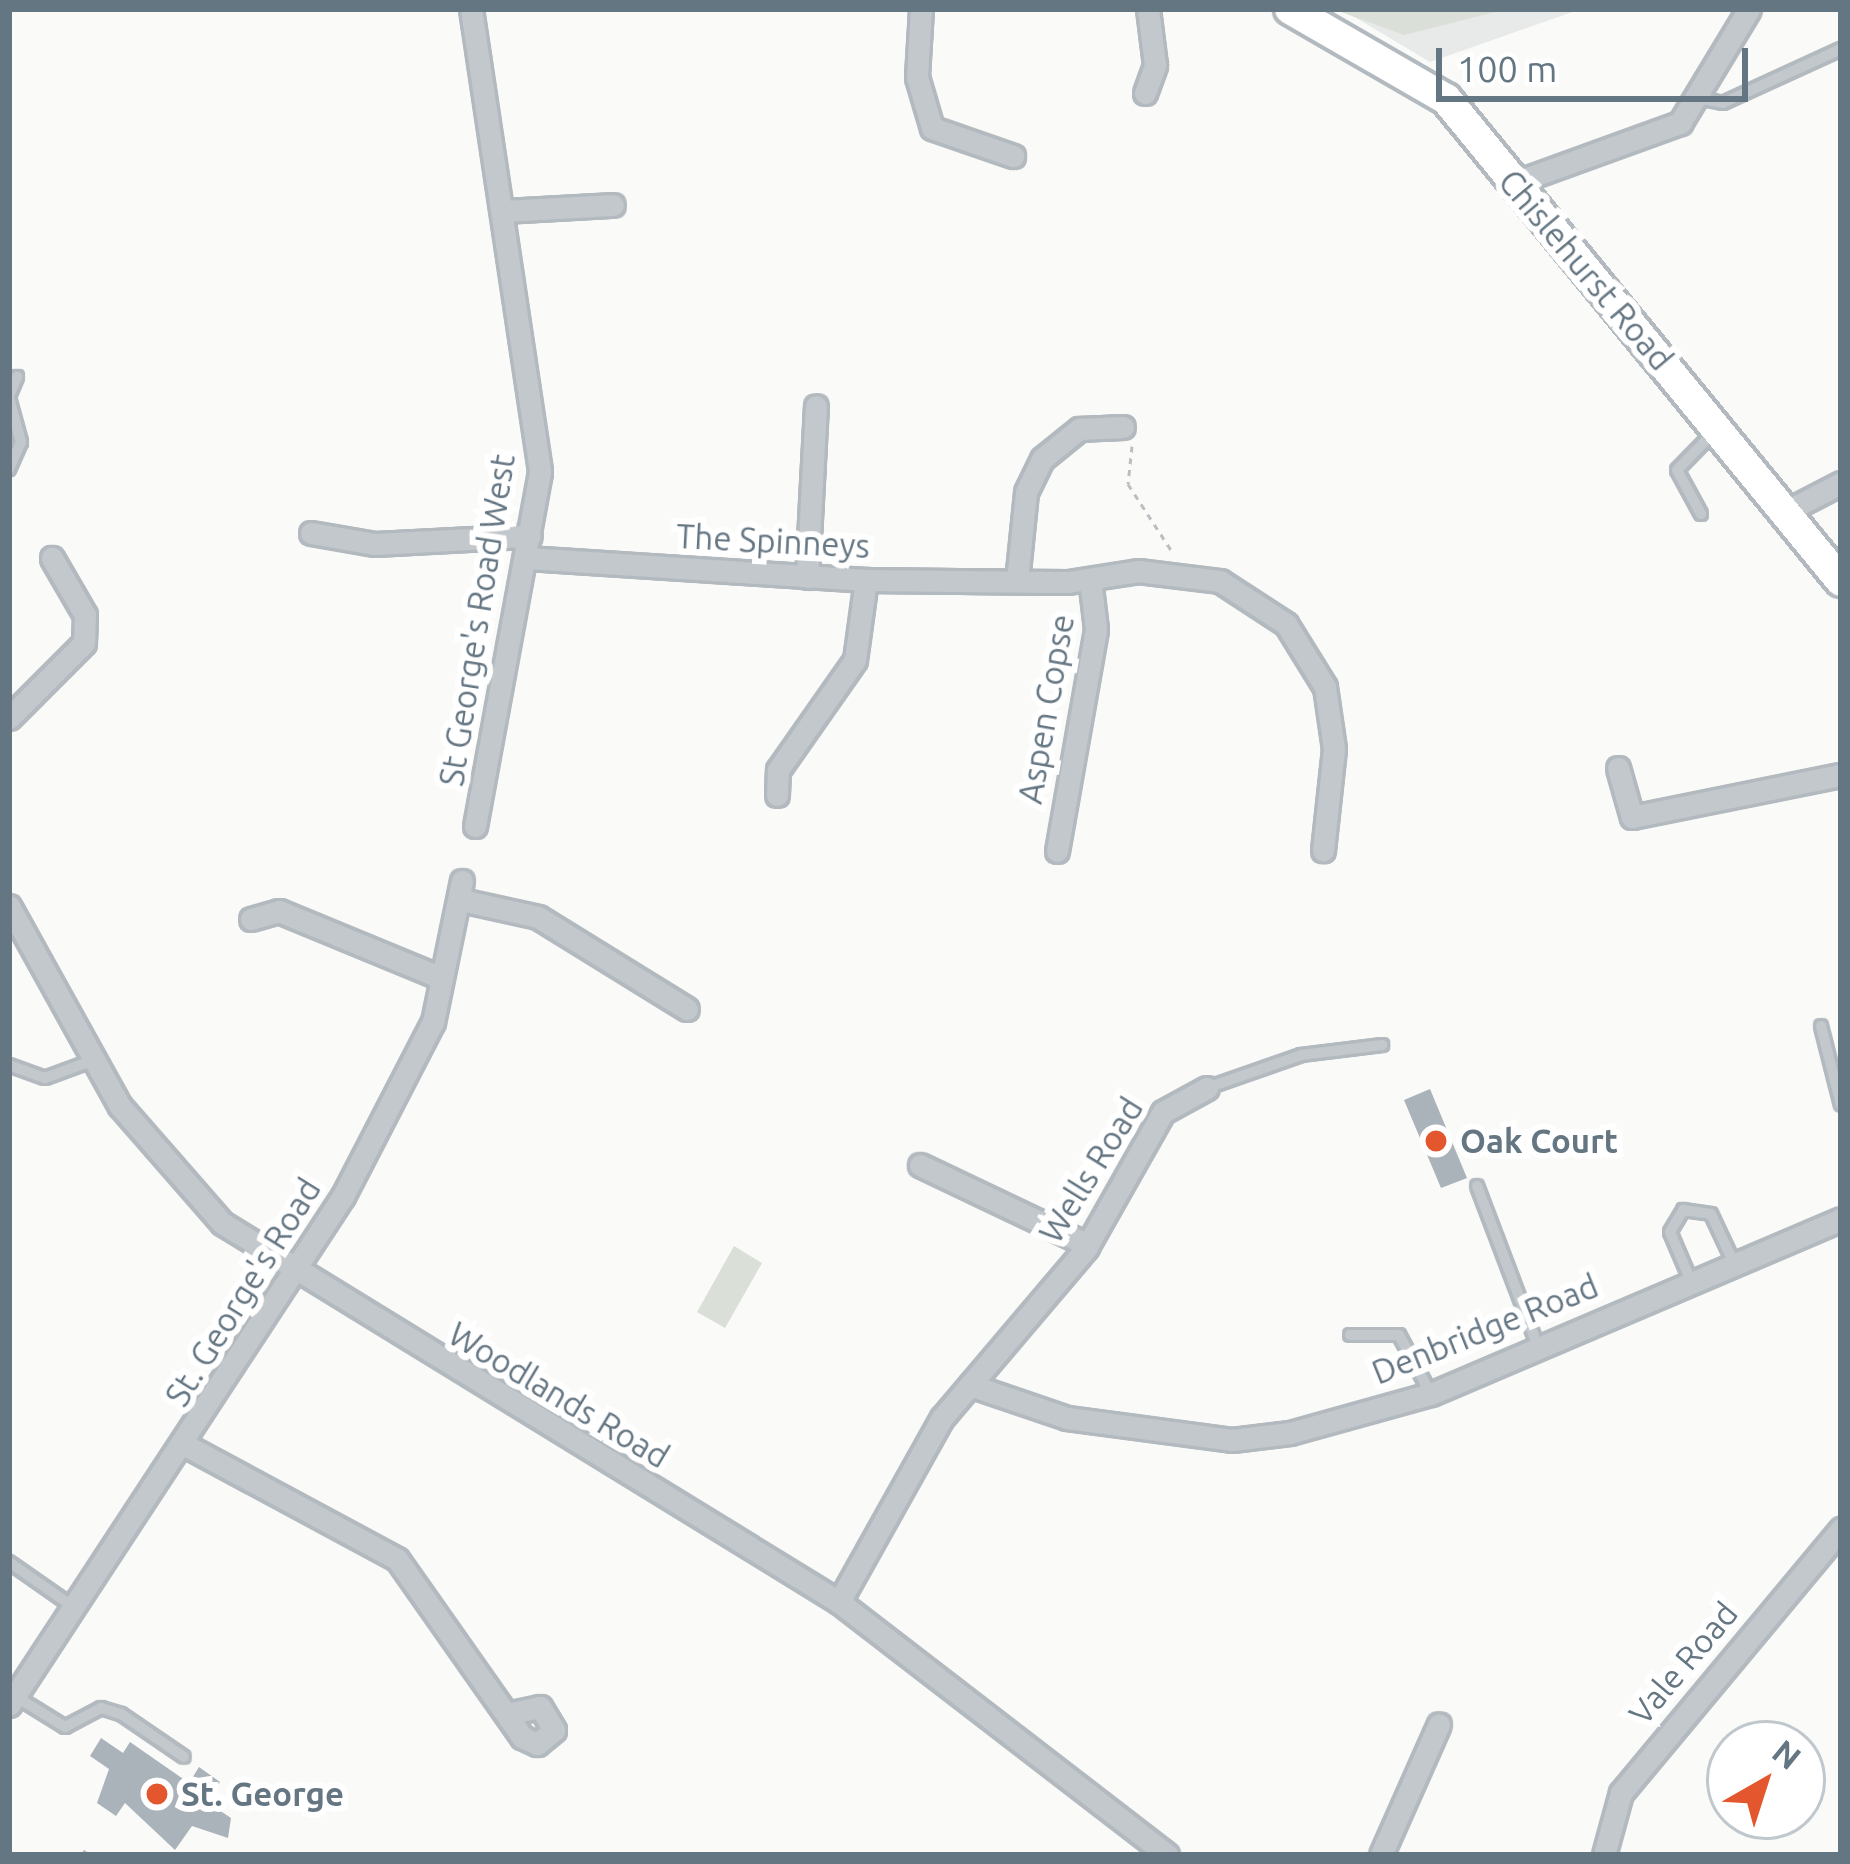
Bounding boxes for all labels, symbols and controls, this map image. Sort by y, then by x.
scale bar [1442,24,1754,98]
text: 100 m [1457,48,1557,89]
street label: Chislehurst Road [1491,162,1681,378]
street label: St George's Road West [431,451,523,789]
street label: The Spinneys [675,516,871,566]
street label: Aspen Copse [1010,611,1082,807]
street label: Wells Road [1031,1090,1151,1250]
place label: Oak Court [1460,1121,1618,1161]
marker: Oak Court [1423,1128,1449,1154]
street label: St. George's Road [157,1171,329,1413]
street label: Denbridge Road [1366,1266,1604,1392]
street label: Woodlands Road [442,1314,676,1476]
street label: Vale Road [1620,1594,1746,1732]
north arrow [1706,1720,1826,1840]
text: N [1766,1732,1808,1776]
place label: St. George [181,1774,344,1814]
marker: St. George [144,1781,170,1807]

